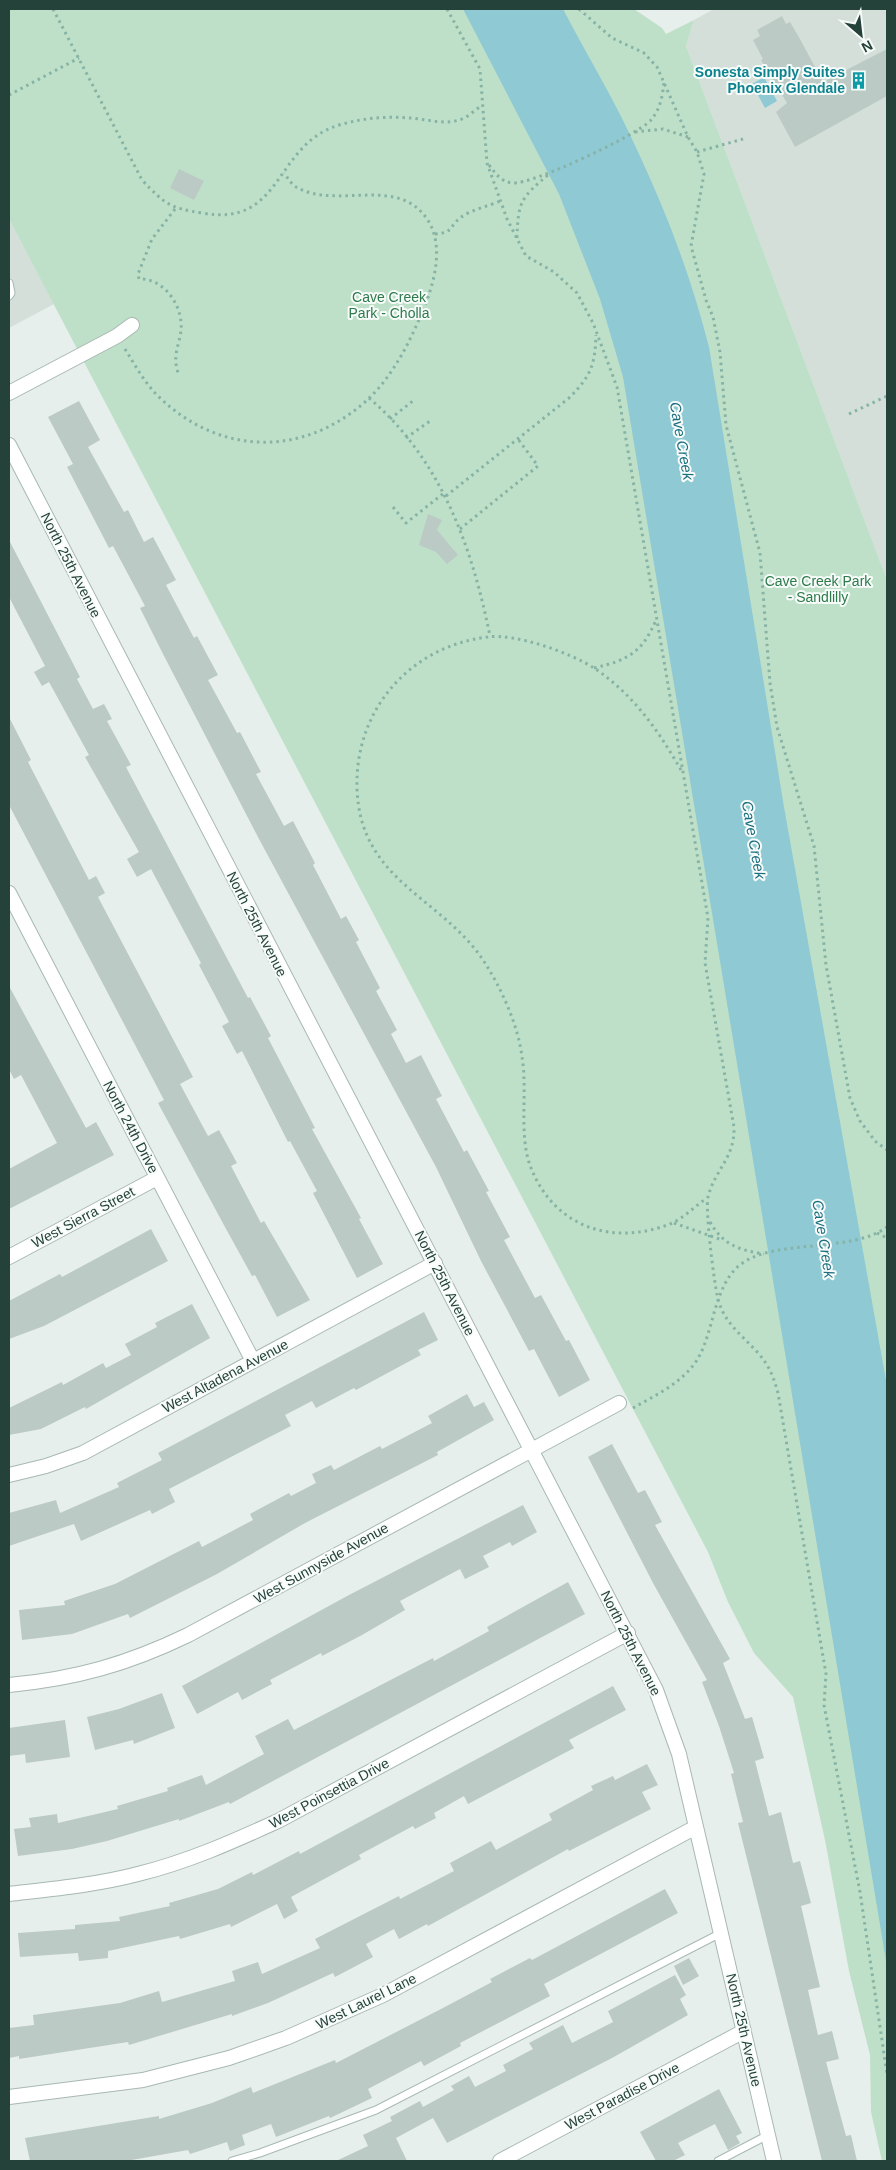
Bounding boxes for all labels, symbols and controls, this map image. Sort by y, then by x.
north arrow [836,10,886,60]
text: N [859,37,875,56]
place label: Sonesta Simply Suites Phoenix Glendale [695,64,845,96]
building icon: Sonesta Simply Suites Phoenix Glendale [849,70,869,90]
park label: Cave Creek Park - Cholla [349,289,430,321]
water label: Cave Creek [667,401,698,483]
street label: North 25th Avenue [38,510,104,620]
park label: Cave Creek Park - Sandlilly [765,573,872,605]
water label: Cave Creek [739,800,770,882]
street label: North 25th Avenue [224,869,290,979]
street label: North 24th Drive [100,1078,162,1176]
street label: West Sierra Street [29,1183,137,1251]
water label: Cave Creek [809,1199,839,1281]
street label: North 25th Avenue [412,1228,478,1338]
street label: West Altadena Avenue [159,1336,291,1416]
street label: West Sunnyside Avenue [251,1519,391,1607]
street label: North 25th Avenue [598,1588,664,1698]
street label: West Poinsettia Drive [266,1754,392,1831]
street label: West Laurel Lane [313,1970,419,2032]
street label: North 25th Avenue [723,1972,765,2088]
street label: West Paradise Drive [562,2059,682,2133]

